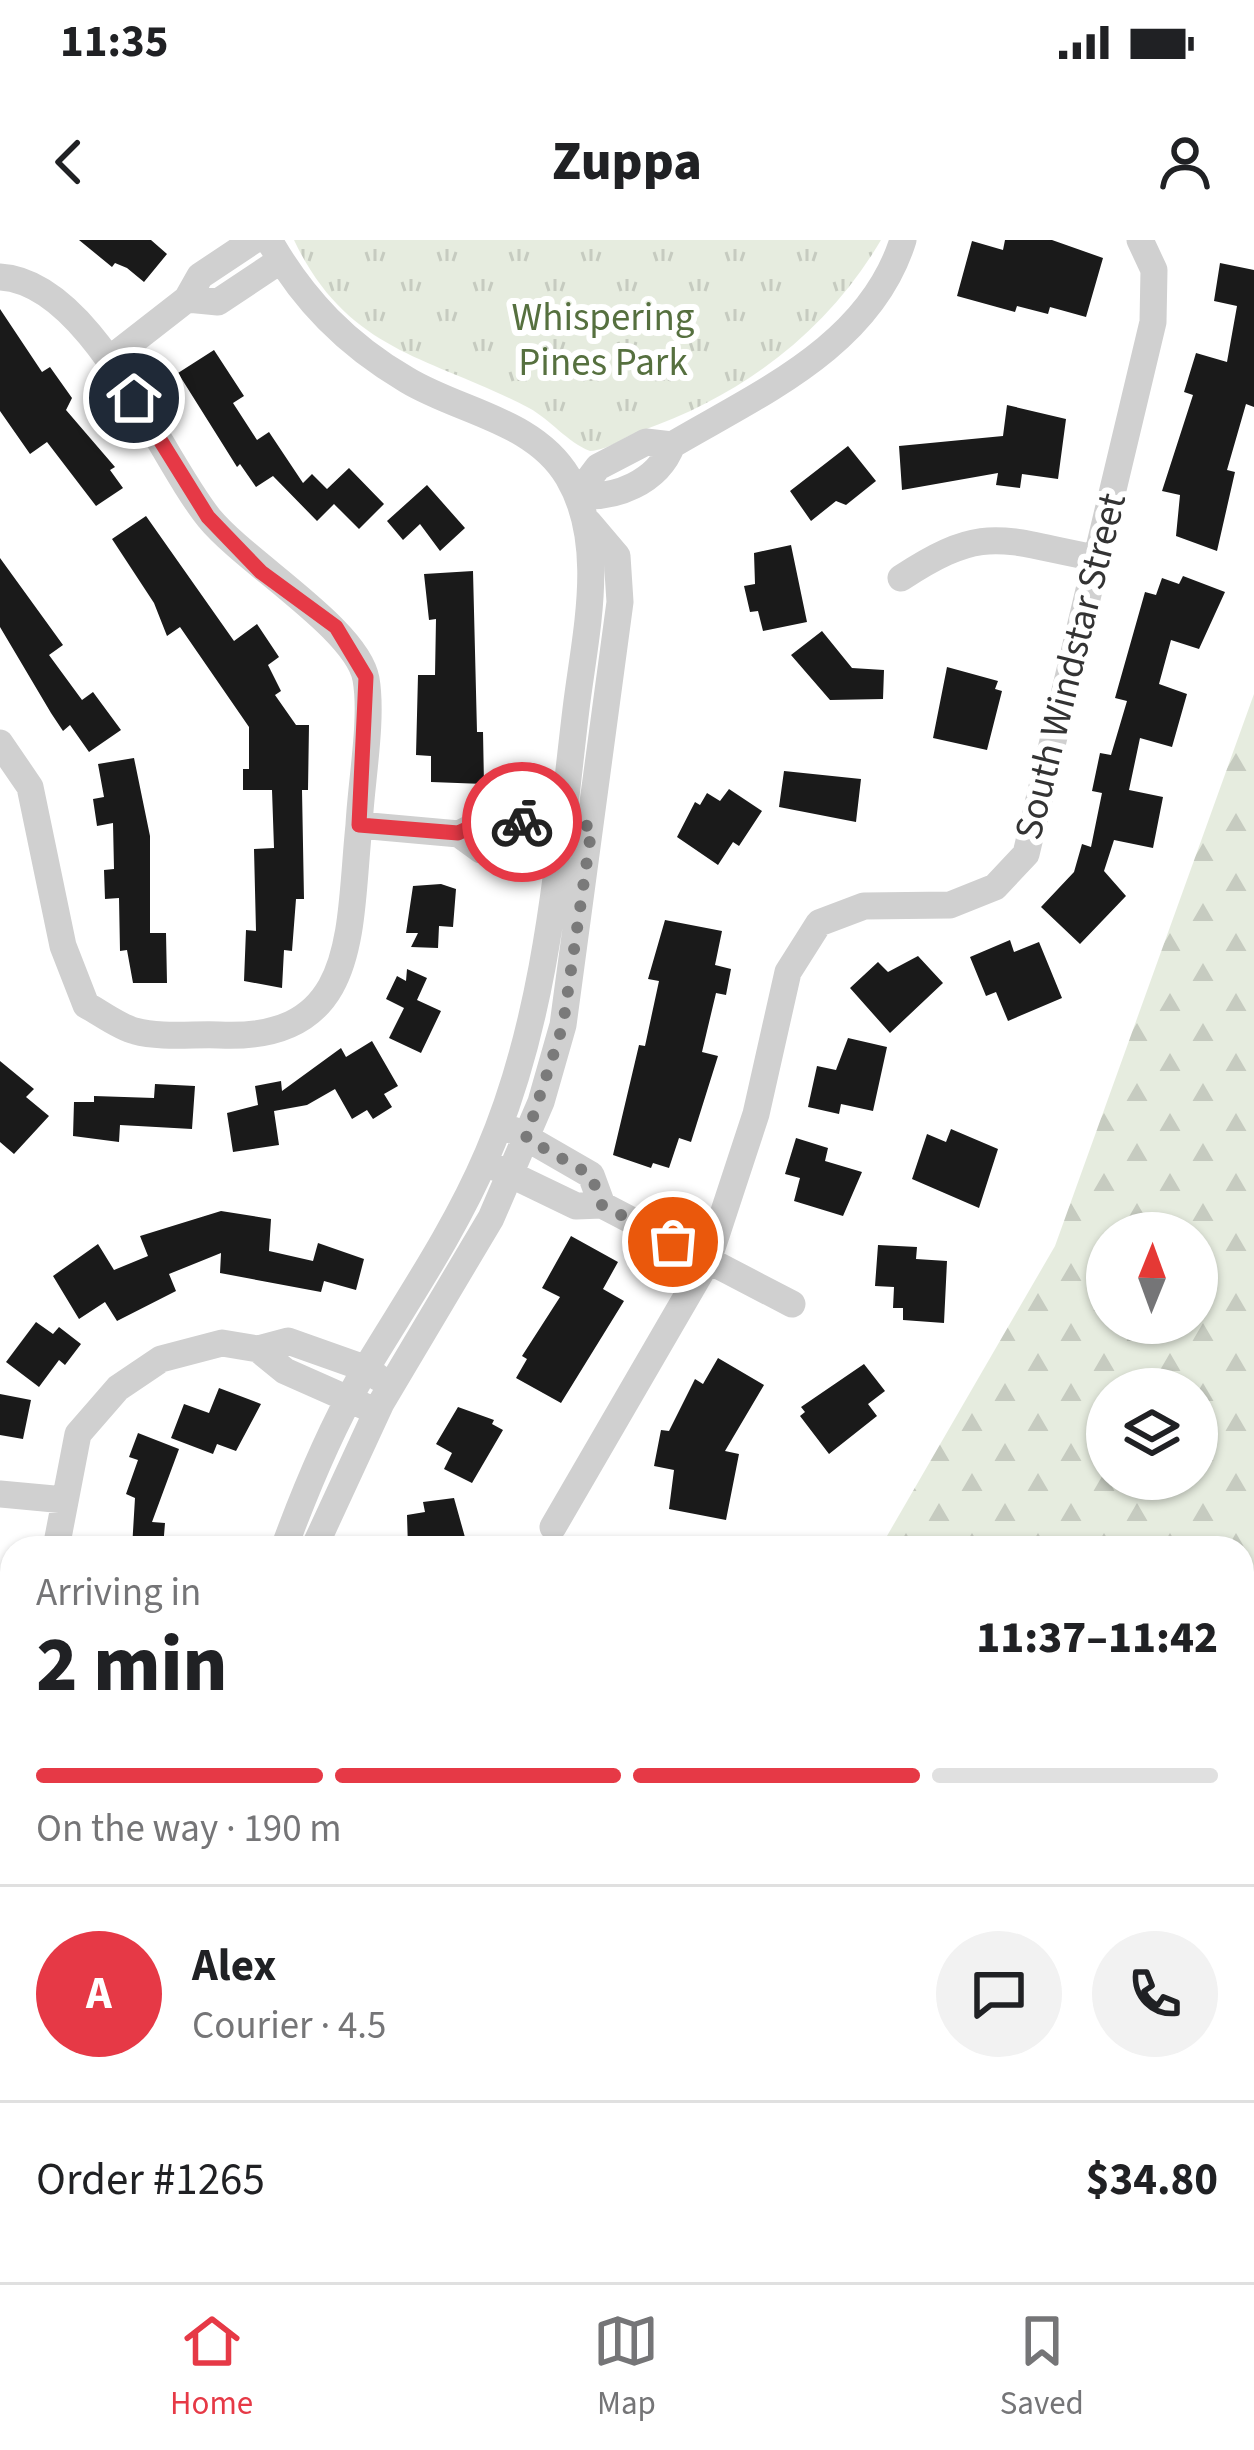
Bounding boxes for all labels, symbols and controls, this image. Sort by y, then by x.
text: 11:35 [60,10,169,74]
text: Zuppa [552,124,702,201]
icon: back [36,129,102,195]
icon: person [1152,129,1218,195]
park label: Whispering Pines Park [512,290,695,391]
pin [83,347,185,449]
icon: home [101,365,167,431]
street label: South Windstar Street [1001,487,1141,846]
courier [462,762,582,882]
icon: bike [489,789,555,855]
pin [622,1191,724,1293]
icon: bag [640,1209,706,1275]
north arrow [1086,1212,1218,1344]
map controls [1086,1212,1218,1500]
button: layers [1086,1368,1218,1500]
text: Arriving in [36,1565,201,1621]
text: 11:37–11:42 [976,1606,1218,1670]
text: 2 min [36,1610,228,1721]
text: On the way · 190 m [36,1801,342,1857]
button: chat [936,1931,1062,2057]
button: phone [1092,1931,1218,2057]
text: Alex [192,1934,276,1998]
text: A [86,1962,112,2026]
text: Courier · 4.5 [192,1998,386,2054]
text: Order #1265 [36,2148,265,2212]
text: $34.80 [1086,2148,1218,2212]
tab: Home [170,2308,253,2427]
tab: Map [593,2308,659,2427]
tab: Saved [1000,2308,1084,2427]

